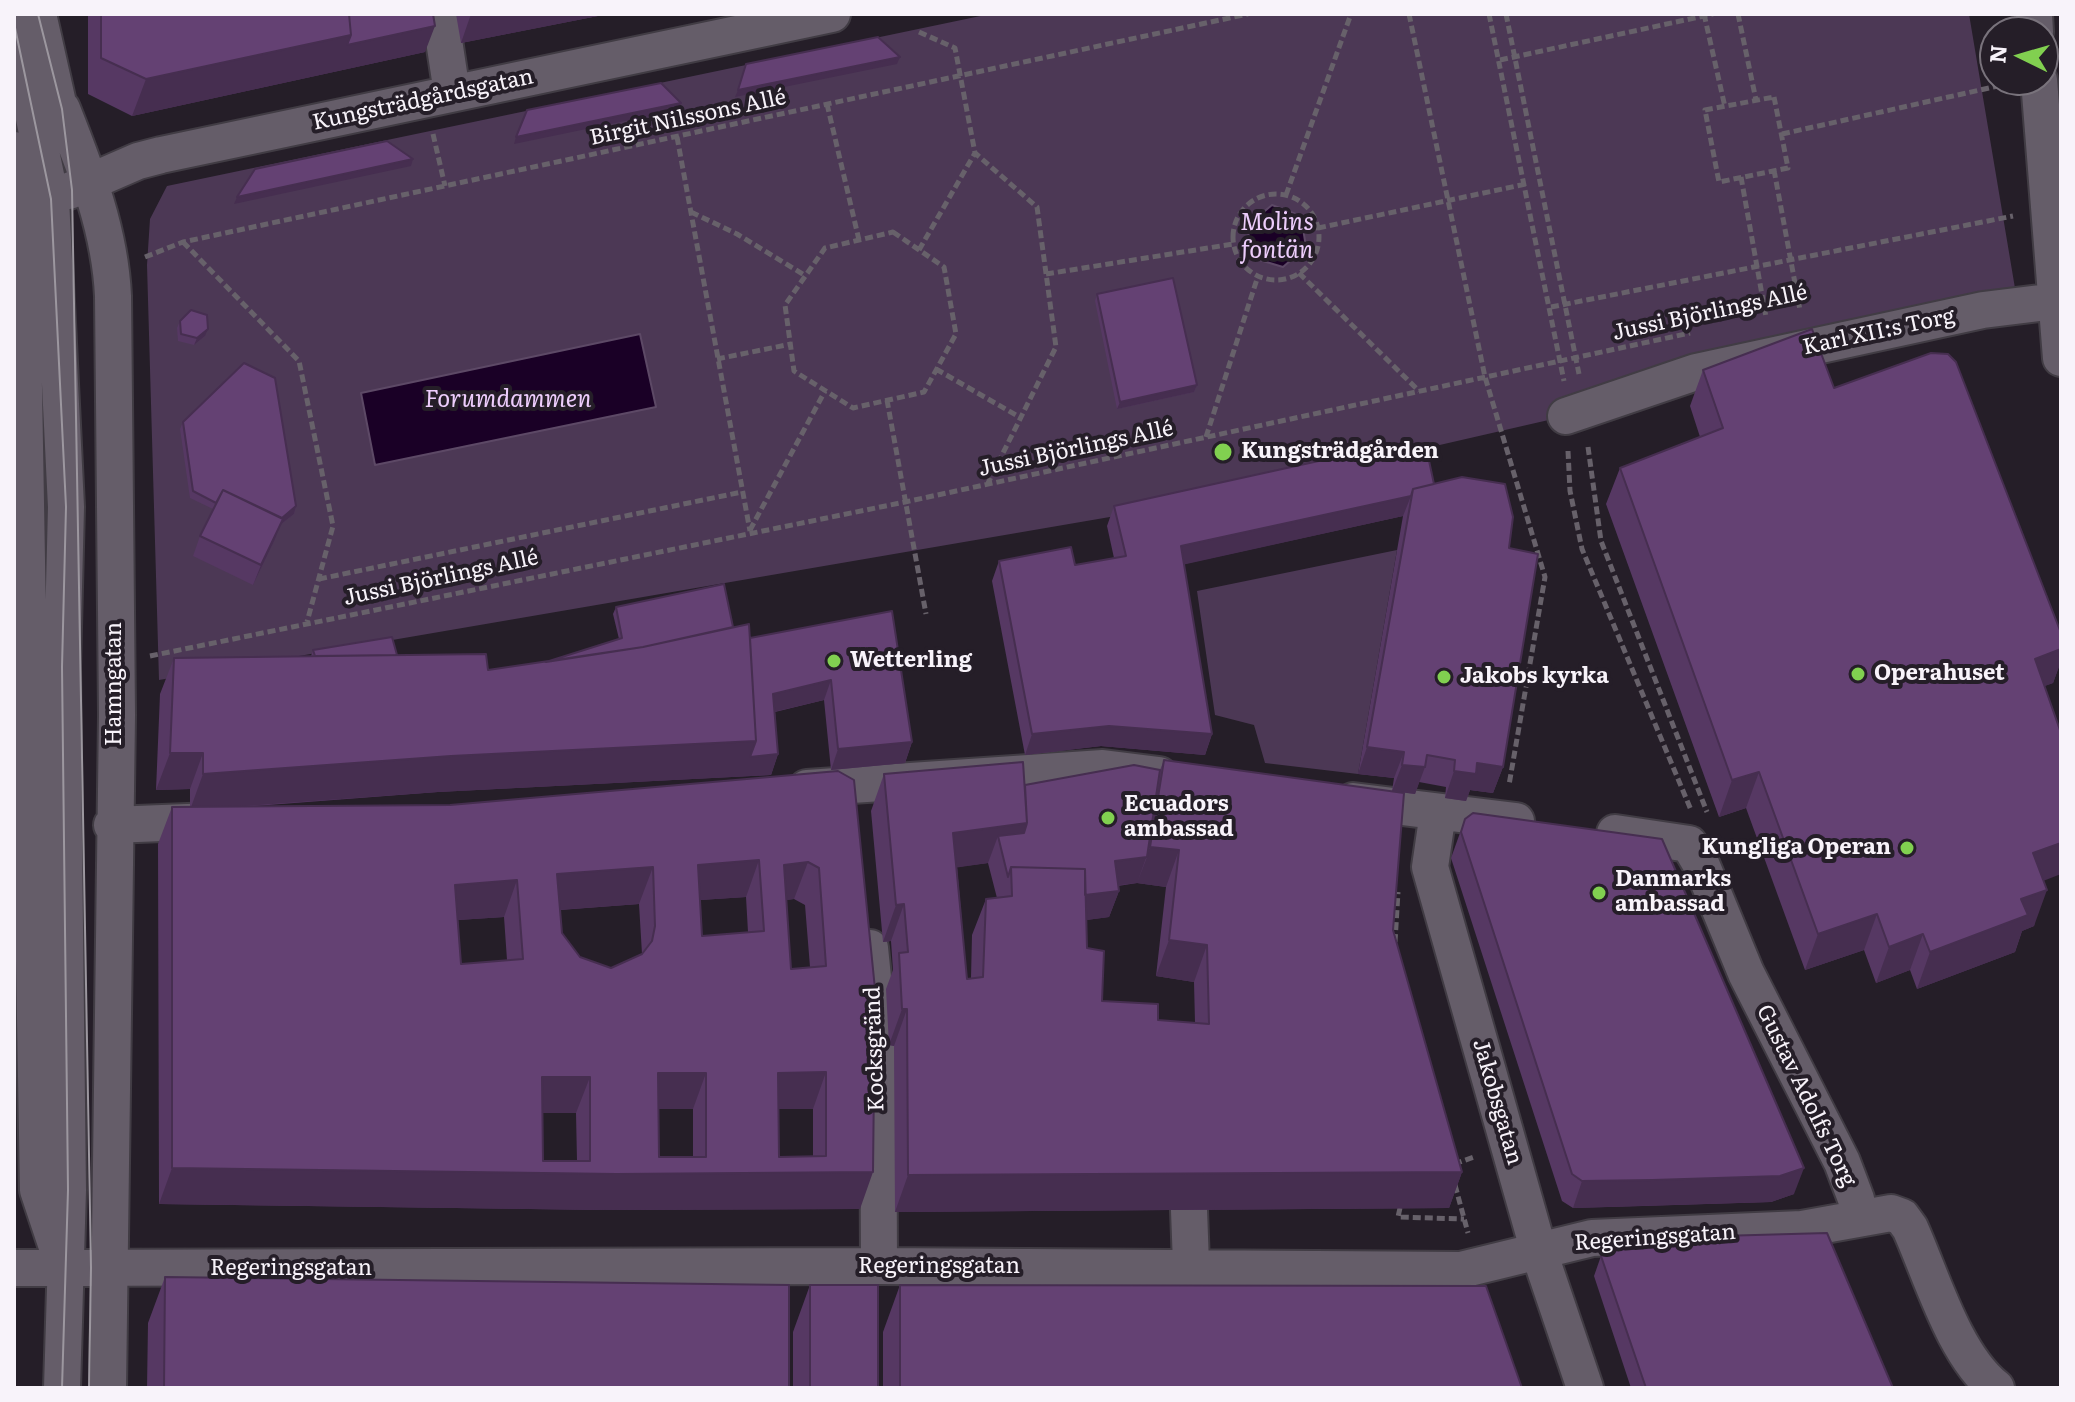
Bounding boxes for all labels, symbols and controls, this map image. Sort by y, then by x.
north arrow [1979,16,2059,96]
text: N [1979,43,2014,65]
street label: Kungsträdgårdsgatan [310,64,536,136]
street label: Birgit Nilssons Allé [587,84,789,152]
water label: Molins fontän [1240,209,1314,265]
street label: Jussi Björlings Allé [1610,279,1810,347]
street label: Karl XII:s Torg [1800,303,1958,361]
water label: Forumdammen [424,386,592,414]
street label: Jussi Björlings Allé [976,415,1176,483]
place label: Kungsträdgården [1241,439,1439,465]
marker: Kungsträdgården [1212,441,1234,463]
street label: Jussi Björlings Allé [341,544,541,612]
street label: Hamngatan [102,622,128,746]
place label: Wetterling [850,648,972,674]
marker: Wetterling [825,652,843,670]
place label: Operahuset [1874,661,2005,687]
place label: Jakobs kyrka [1460,664,1609,690]
marker: Operahuset [1849,665,1867,683]
marker: Jakobs kyrka [1435,668,1453,686]
place label: Ecuadors ambassad [1124,792,1234,844]
marker: Ecuadors ambassad [1099,809,1117,827]
place label: Kungliga Operan [1701,835,1891,861]
marker: Kungliga Operan [1898,839,1916,857]
place label: Danmarks ambassad [1615,867,1731,918]
marker: Danmarks ambassad [1590,884,1608,902]
street label: Kocksgränd [860,986,890,1112]
street label: Gustav Adolfs Torg [1750,1001,1862,1191]
street label: Jakobsgatan [1466,1036,1528,1168]
street label: Regeringsgatan [1573,1219,1737,1257]
street label: Regeringsgatan [858,1254,1020,1280]
street label: Regeringsgatan [210,1256,372,1282]

